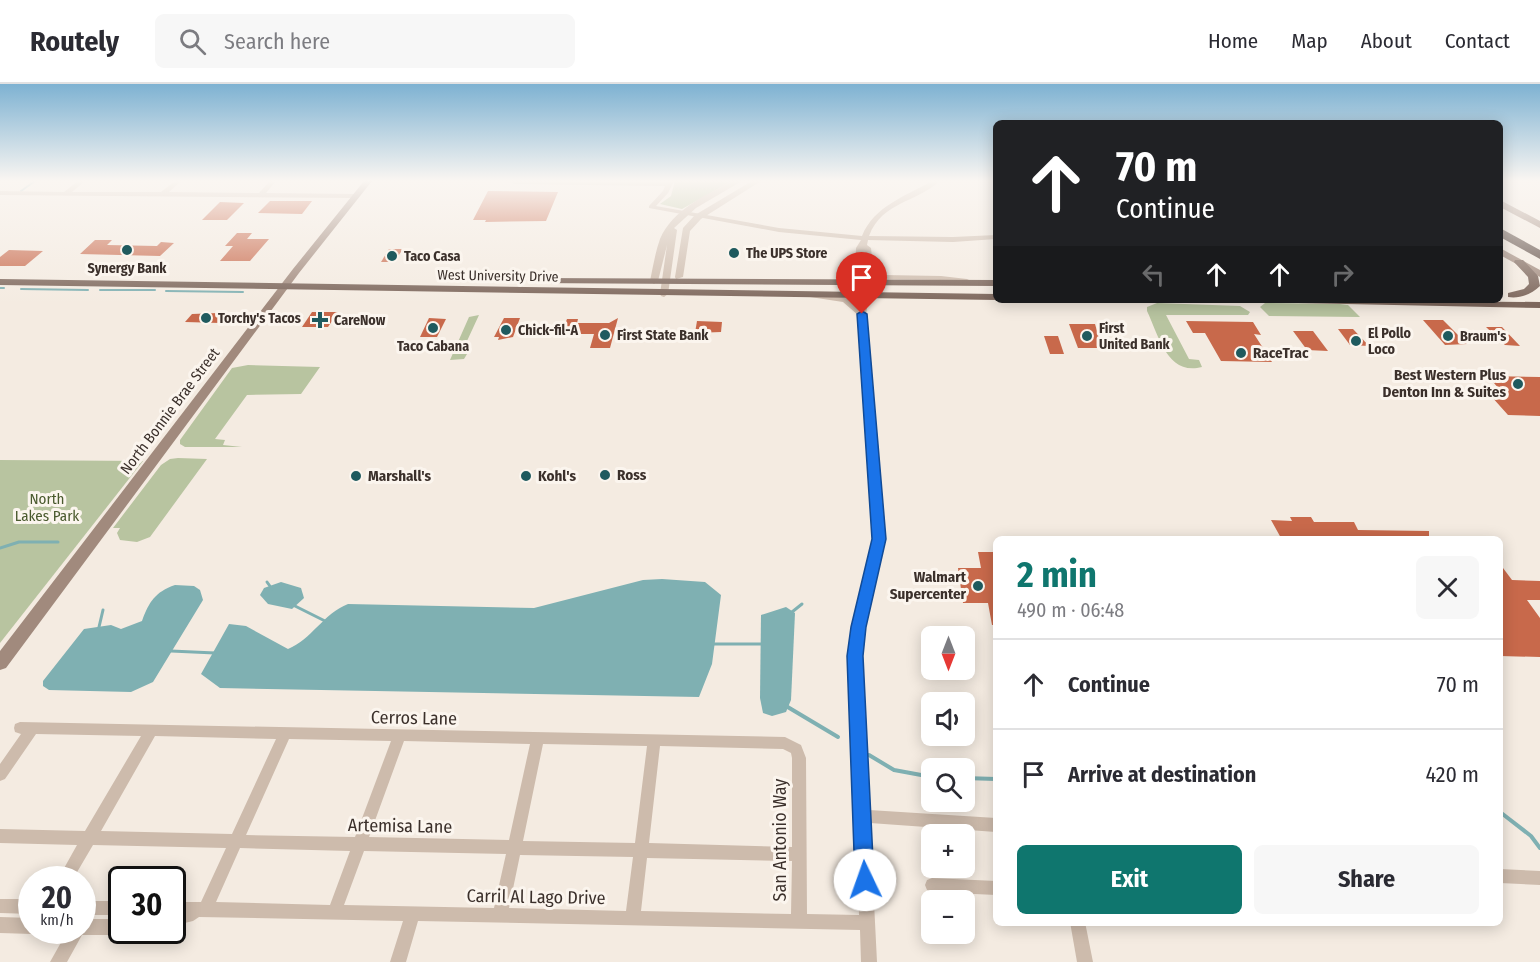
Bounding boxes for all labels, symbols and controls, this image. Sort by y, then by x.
search box [155,14,575,68]
text: Routely [30,25,119,58]
icon: search [176,25,209,58]
text: Search here [224,28,330,55]
text: Home [1208,28,1258,54]
text: Map [1291,28,1328,54]
text: About [1361,28,1412,54]
text: Contact [1445,28,1510,54]
text: 70 m [1116,142,1197,192]
icon: ahead [1017,144,1095,222]
text: Continue [1116,193,1215,225]
marker: Synergy Bank [120,243,134,257]
place label: The UPS Store [746,245,827,262]
marker: The UPS Store [727,246,741,260]
place label: Taco Casa [404,248,460,265]
marker: Taco Casa [385,249,399,263]
pin [836,252,887,314]
icon: left [1137,258,1170,291]
icon: ahead [1200,258,1233,291]
icon: ahead [1263,258,1296,291]
icon: right [1326,258,1359,291]
place label: Synergy Bank [88,260,167,277]
icon: arrive [845,261,878,294]
street label: West University Drive [437,266,559,286]
place label: Torchy's Tacos [218,310,301,327]
marker: Torchy's Tacos [199,311,213,325]
marker: CareNow [311,311,329,329]
place label: CareNow [334,312,386,329]
place label: First United Bank [1099,320,1171,353]
marker: Taco Cabana [426,321,440,335]
place label: Chick-fil-A [518,322,578,339]
marker: Chick-fil-A [499,323,513,337]
place label: El Pollo Loco [1368,325,1411,358]
place label: First State Bank [617,327,709,344]
marker: First State Bank [598,328,612,342]
place label: Braum's [1460,328,1506,345]
marker: First United Bank [1080,329,1094,343]
marker: Braum's [1441,329,1455,343]
marker: El Pollo Loco [1349,334,1363,348]
place label: Taco Cabana [397,338,469,355]
street label: North Bonnie Brae Street [117,344,223,478]
place label: RaceTrac [1253,344,1309,362]
marker: RaceTrac [1234,346,1248,360]
place label: Best Western Plus Denton Inn & Suites [1383,366,1506,401]
marker: Best Western Plus Denton Inn & Suites [1511,377,1525,391]
place label: Ross [617,466,647,484]
place label: Marshall's [368,467,432,485]
place label: Kohl's [538,467,576,485]
marker: Ross [598,468,612,482]
marker: Marshall's [349,469,363,483]
marker: Kohl's [519,469,533,483]
park label: North Lakes Park [15,490,79,525]
text: 2 min [1017,553,1097,597]
button: close [1416,556,1479,619]
place label: Walmart Supercenter [890,568,967,603]
marker: Walmart Supercenter [971,579,985,593]
text: 490 m · 06:48 [1017,598,1124,622]
north arrow [921,626,975,680]
map controls [921,626,975,944]
icon: ahead [1017,668,1050,701]
text: Continue [1068,671,1150,698]
text: 70 m [1437,671,1479,698]
button: sound [921,692,975,746]
street label: Cerros Lane [371,706,457,730]
button: search [921,758,975,812]
icon: arrive [1017,758,1050,791]
text: Arrive at destination [1068,761,1256,788]
text: 420 m [1425,761,1479,788]
street label: San Antonio Way [769,779,791,901]
street label: Artemisa Lane [348,814,452,838]
button: + [921,824,975,878]
button: Exit [1017,845,1242,914]
button: Share [1254,845,1479,914]
position arrow [833,848,897,912]
speed limit sign: 30 [108,866,186,944]
text: 20 [42,880,72,916]
street label: Carril Al Lago Drive [466,885,606,909]
button: − [921,890,975,944]
text: km/h [40,911,74,929]

